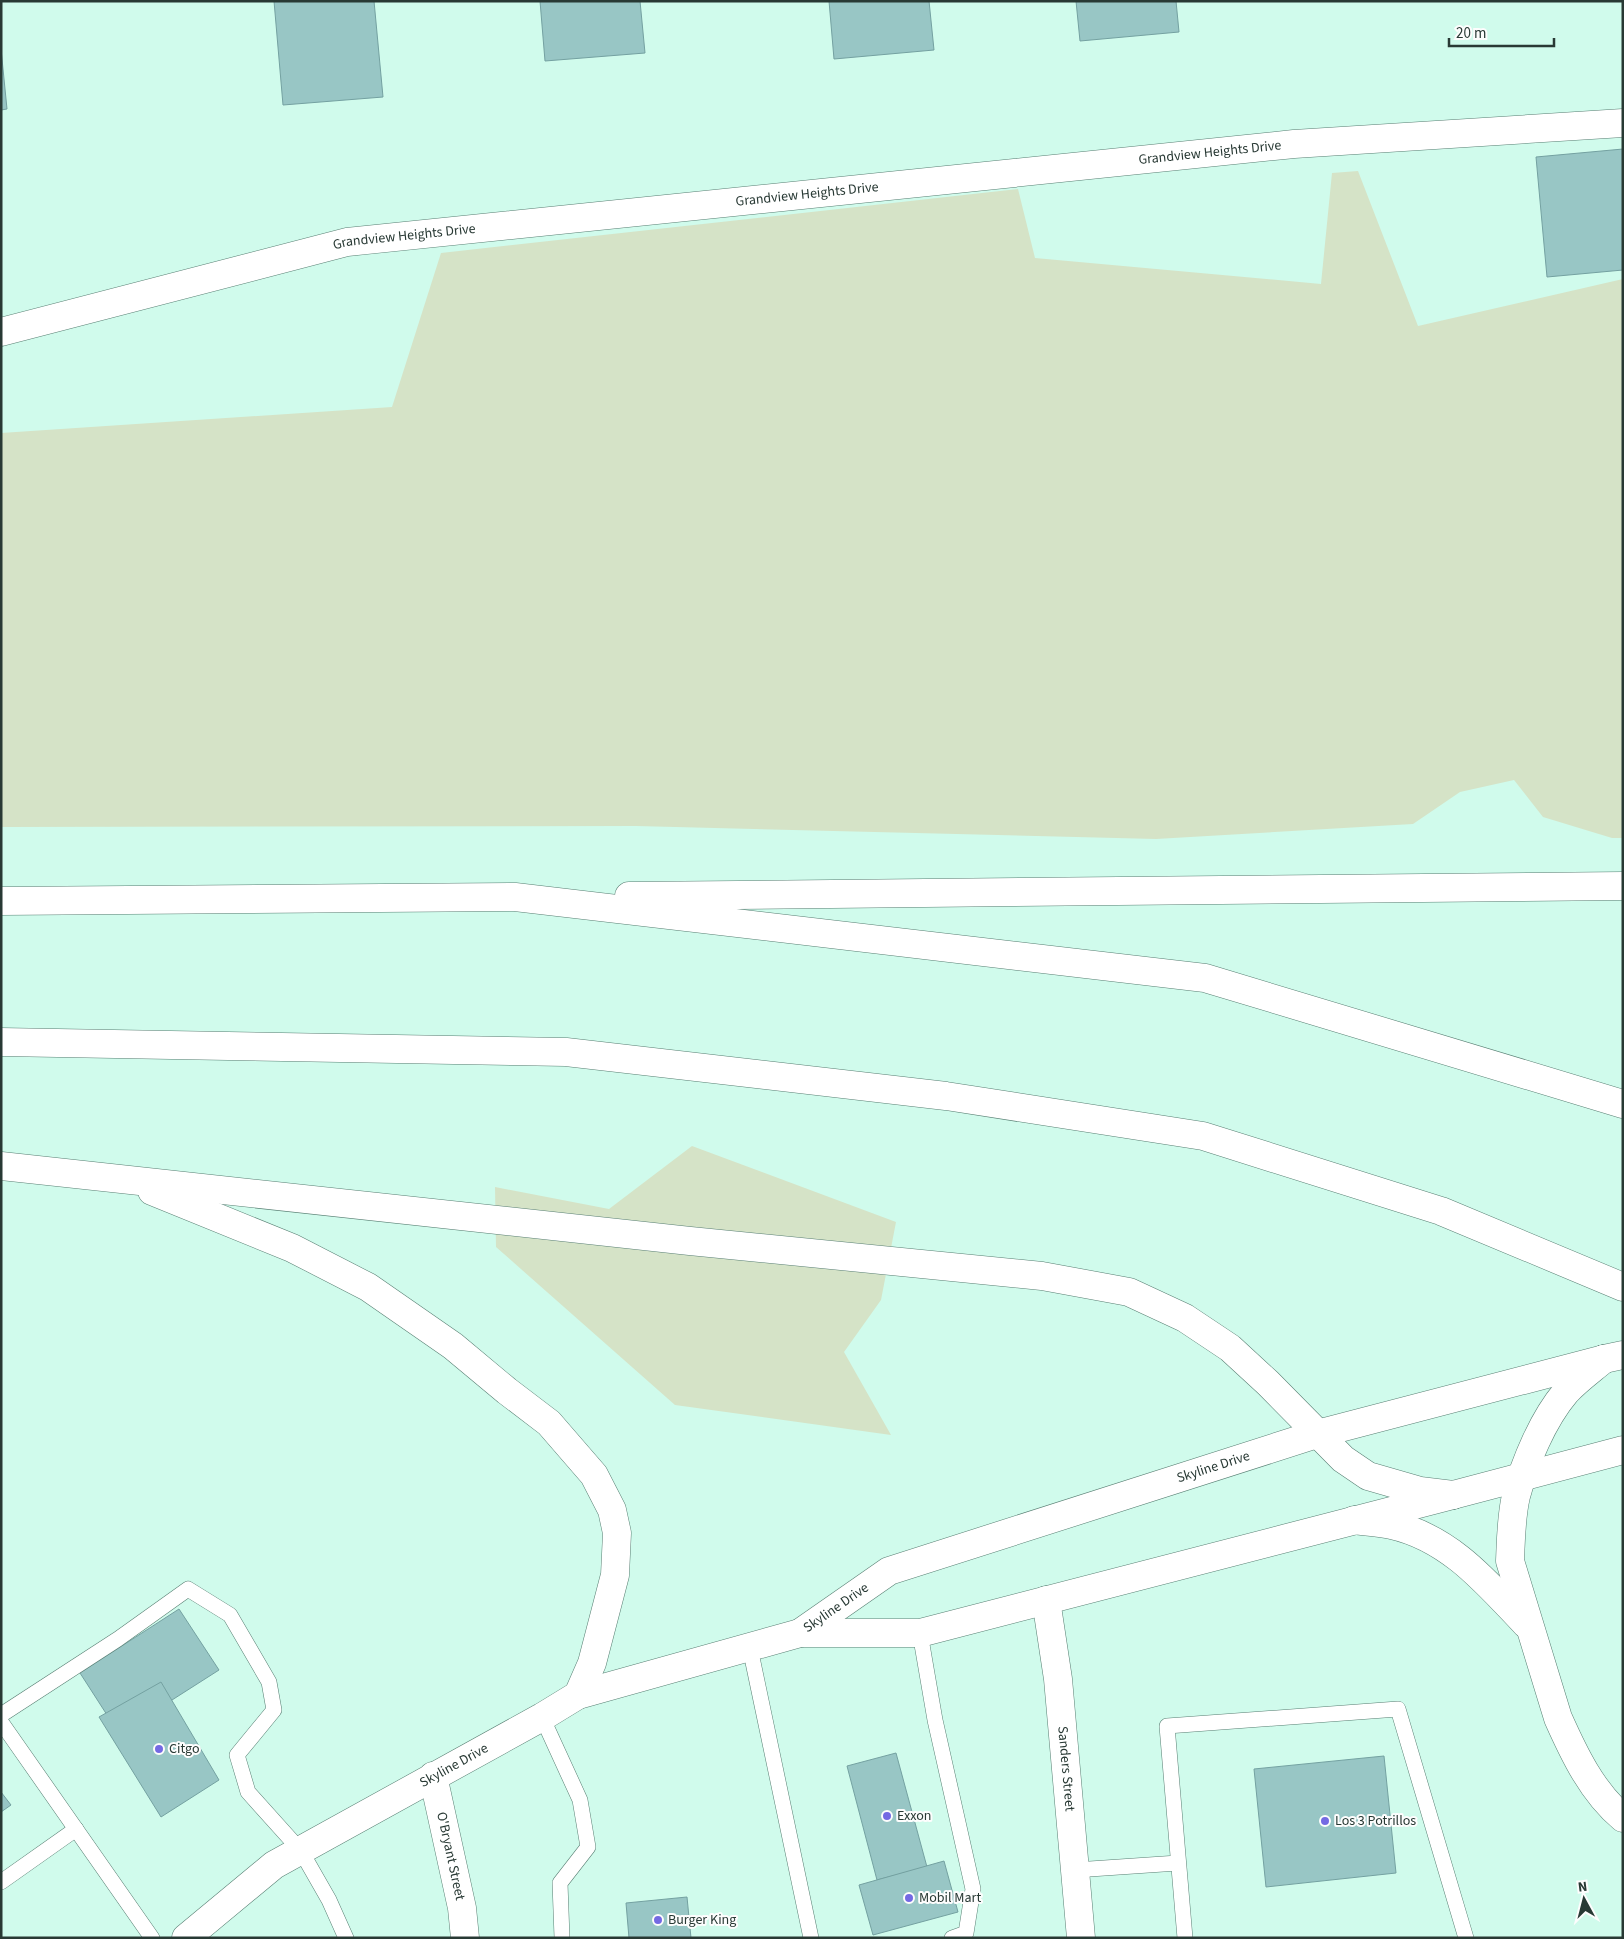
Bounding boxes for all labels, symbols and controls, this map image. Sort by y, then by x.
scale bar [1449,15,1554,47]
text: 20 m [1456,23,1486,44]
street label: Grandview Heights Drive [1137,135,1282,170]
street label: Grandview Heights Drive [735,177,879,212]
street label: Grandview Heights Drive [331,219,477,255]
street label: Skyline Drive [1174,1446,1253,1488]
street label: Skyline Drive [799,1578,873,1638]
street label: Sanders Street [1052,1725,1080,1813]
street label: Skyline Drive [416,1738,492,1793]
place label: Citgo [169,1739,199,1759]
marker: Citgo [153,1743,165,1755]
place label: Exxon [897,1806,931,1826]
street label: O'Bryant Street [431,1810,470,1902]
marker: Exxon [881,1810,893,1822]
place label: Los 3 Potrillos [1335,1811,1416,1831]
marker: Los 3 Potrillos [1319,1815,1331,1827]
north arrow [1559,1874,1609,1924]
text: N [1577,1877,1588,1898]
place label: Mobil Mart [919,1888,981,1908]
marker: Mobil Mart [903,1892,915,1904]
place label: Burger King [668,1910,736,1930]
marker: Burger King [652,1914,664,1926]

